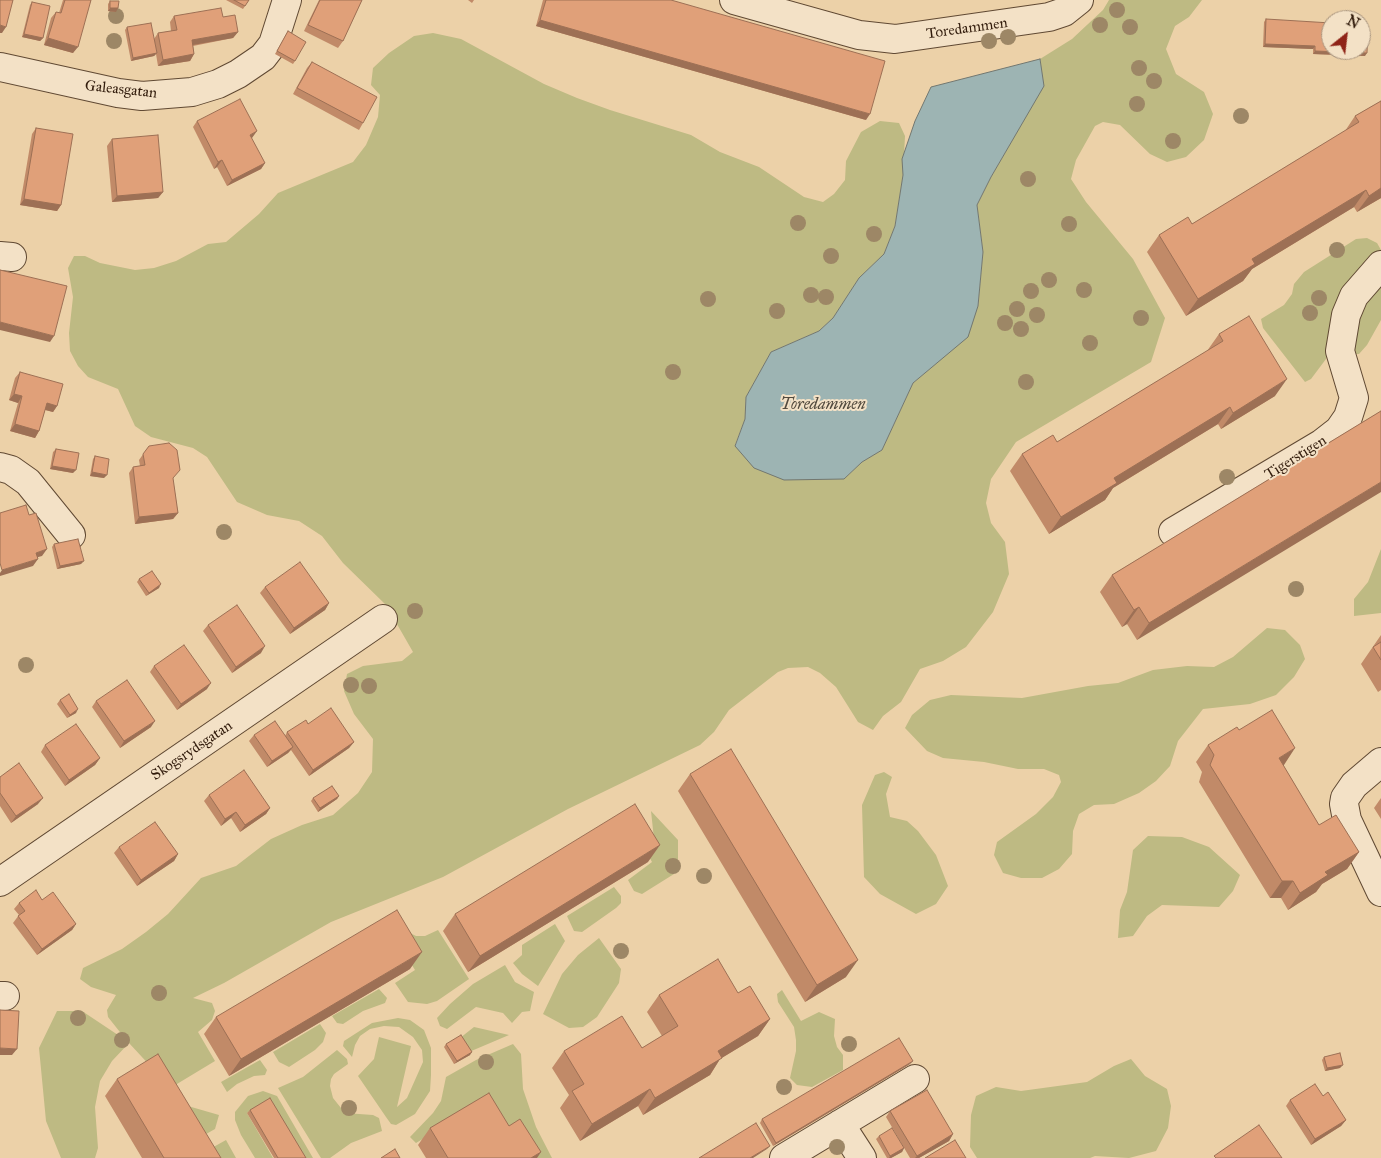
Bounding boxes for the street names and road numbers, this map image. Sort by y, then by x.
street label: Toredammen [925,14,1009,44]
street label: Galeasgatan [84,77,158,103]
street label: Tigerstigen [1262,432,1330,484]
street label: Skogsrydsgatan [148,717,236,785]

